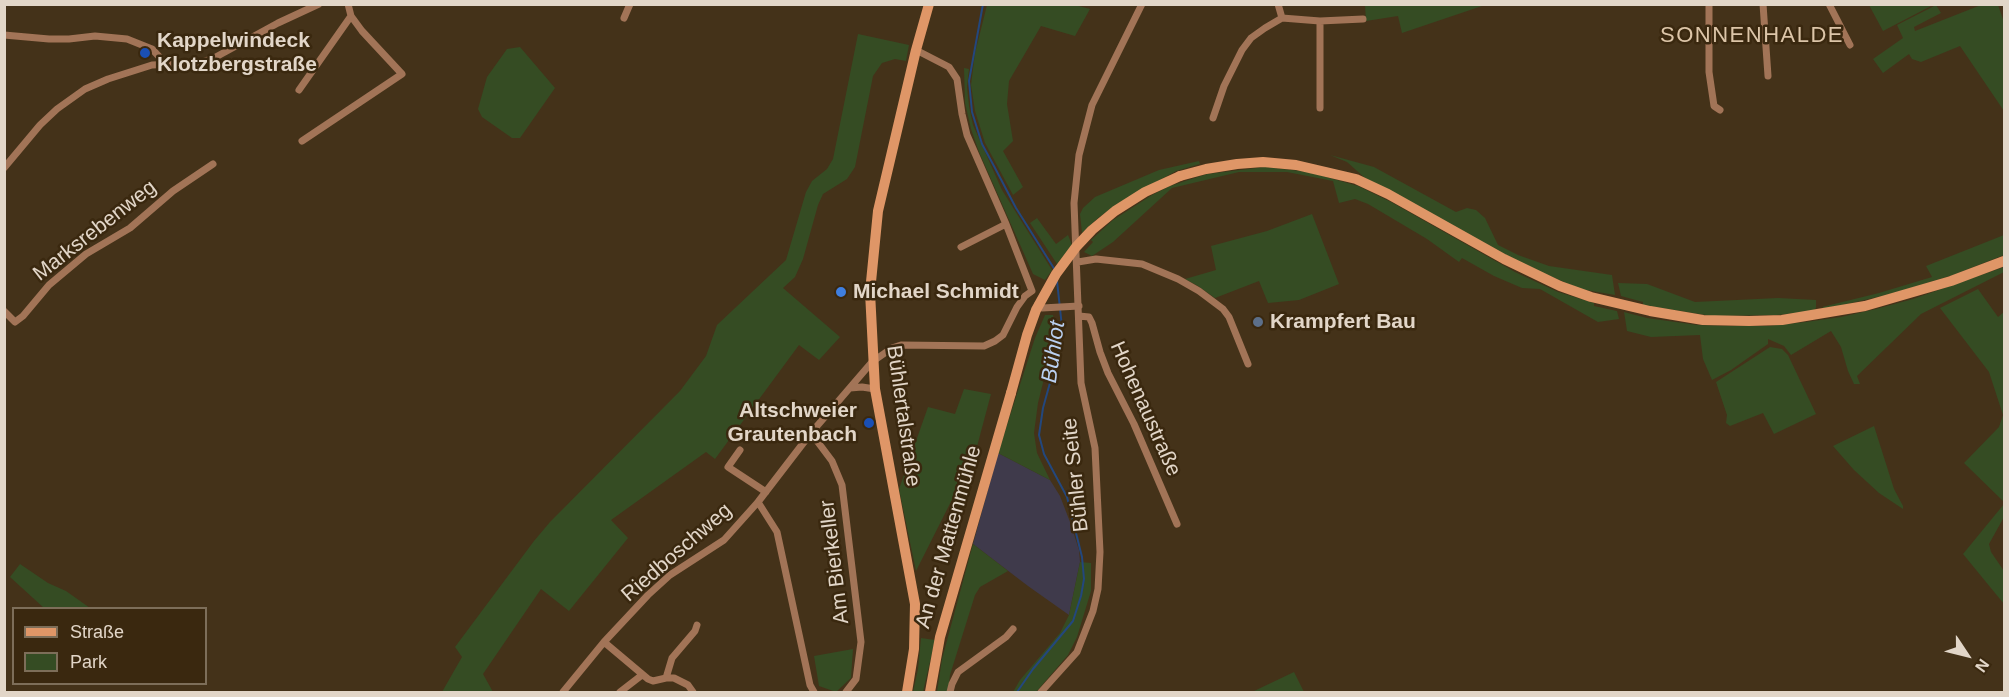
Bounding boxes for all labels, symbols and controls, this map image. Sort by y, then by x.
district label: SONNENHALDE [1660,23,1844,49]
place label: Kappelwindeck Klotzbergstraße [157,28,317,78]
marker: Kappelwindeck Klotzbergstraße [138,46,152,60]
street label: Marksrebenweg [28,175,162,287]
place label: Michael Schmidt [853,279,1019,305]
marker: Michael Schmidt [834,285,848,299]
place label: Krampfert Bau [1270,309,1416,335]
marker: Krampfert Bau [1251,315,1265,329]
water label: Bühlot [1037,319,1071,385]
street label: Hohenaustraße [1104,338,1186,480]
street label: Bühlertalstraße [881,344,925,488]
place label: Altschweier Grautenbach [727,398,857,448]
marker: Altschweier Grautenbach [862,416,876,430]
street label: Bühler Seite [1057,417,1095,533]
street label: An der Mattenmühle [911,443,987,631]
street label: Riedboschweg [617,498,737,608]
street label: Am Bierkeller [815,498,855,626]
legend [12,607,207,685]
text: Straße [70,622,124,642]
north arrow [1937,625,1997,685]
text: Park [70,652,107,672]
text: N [1972,656,1992,675]

